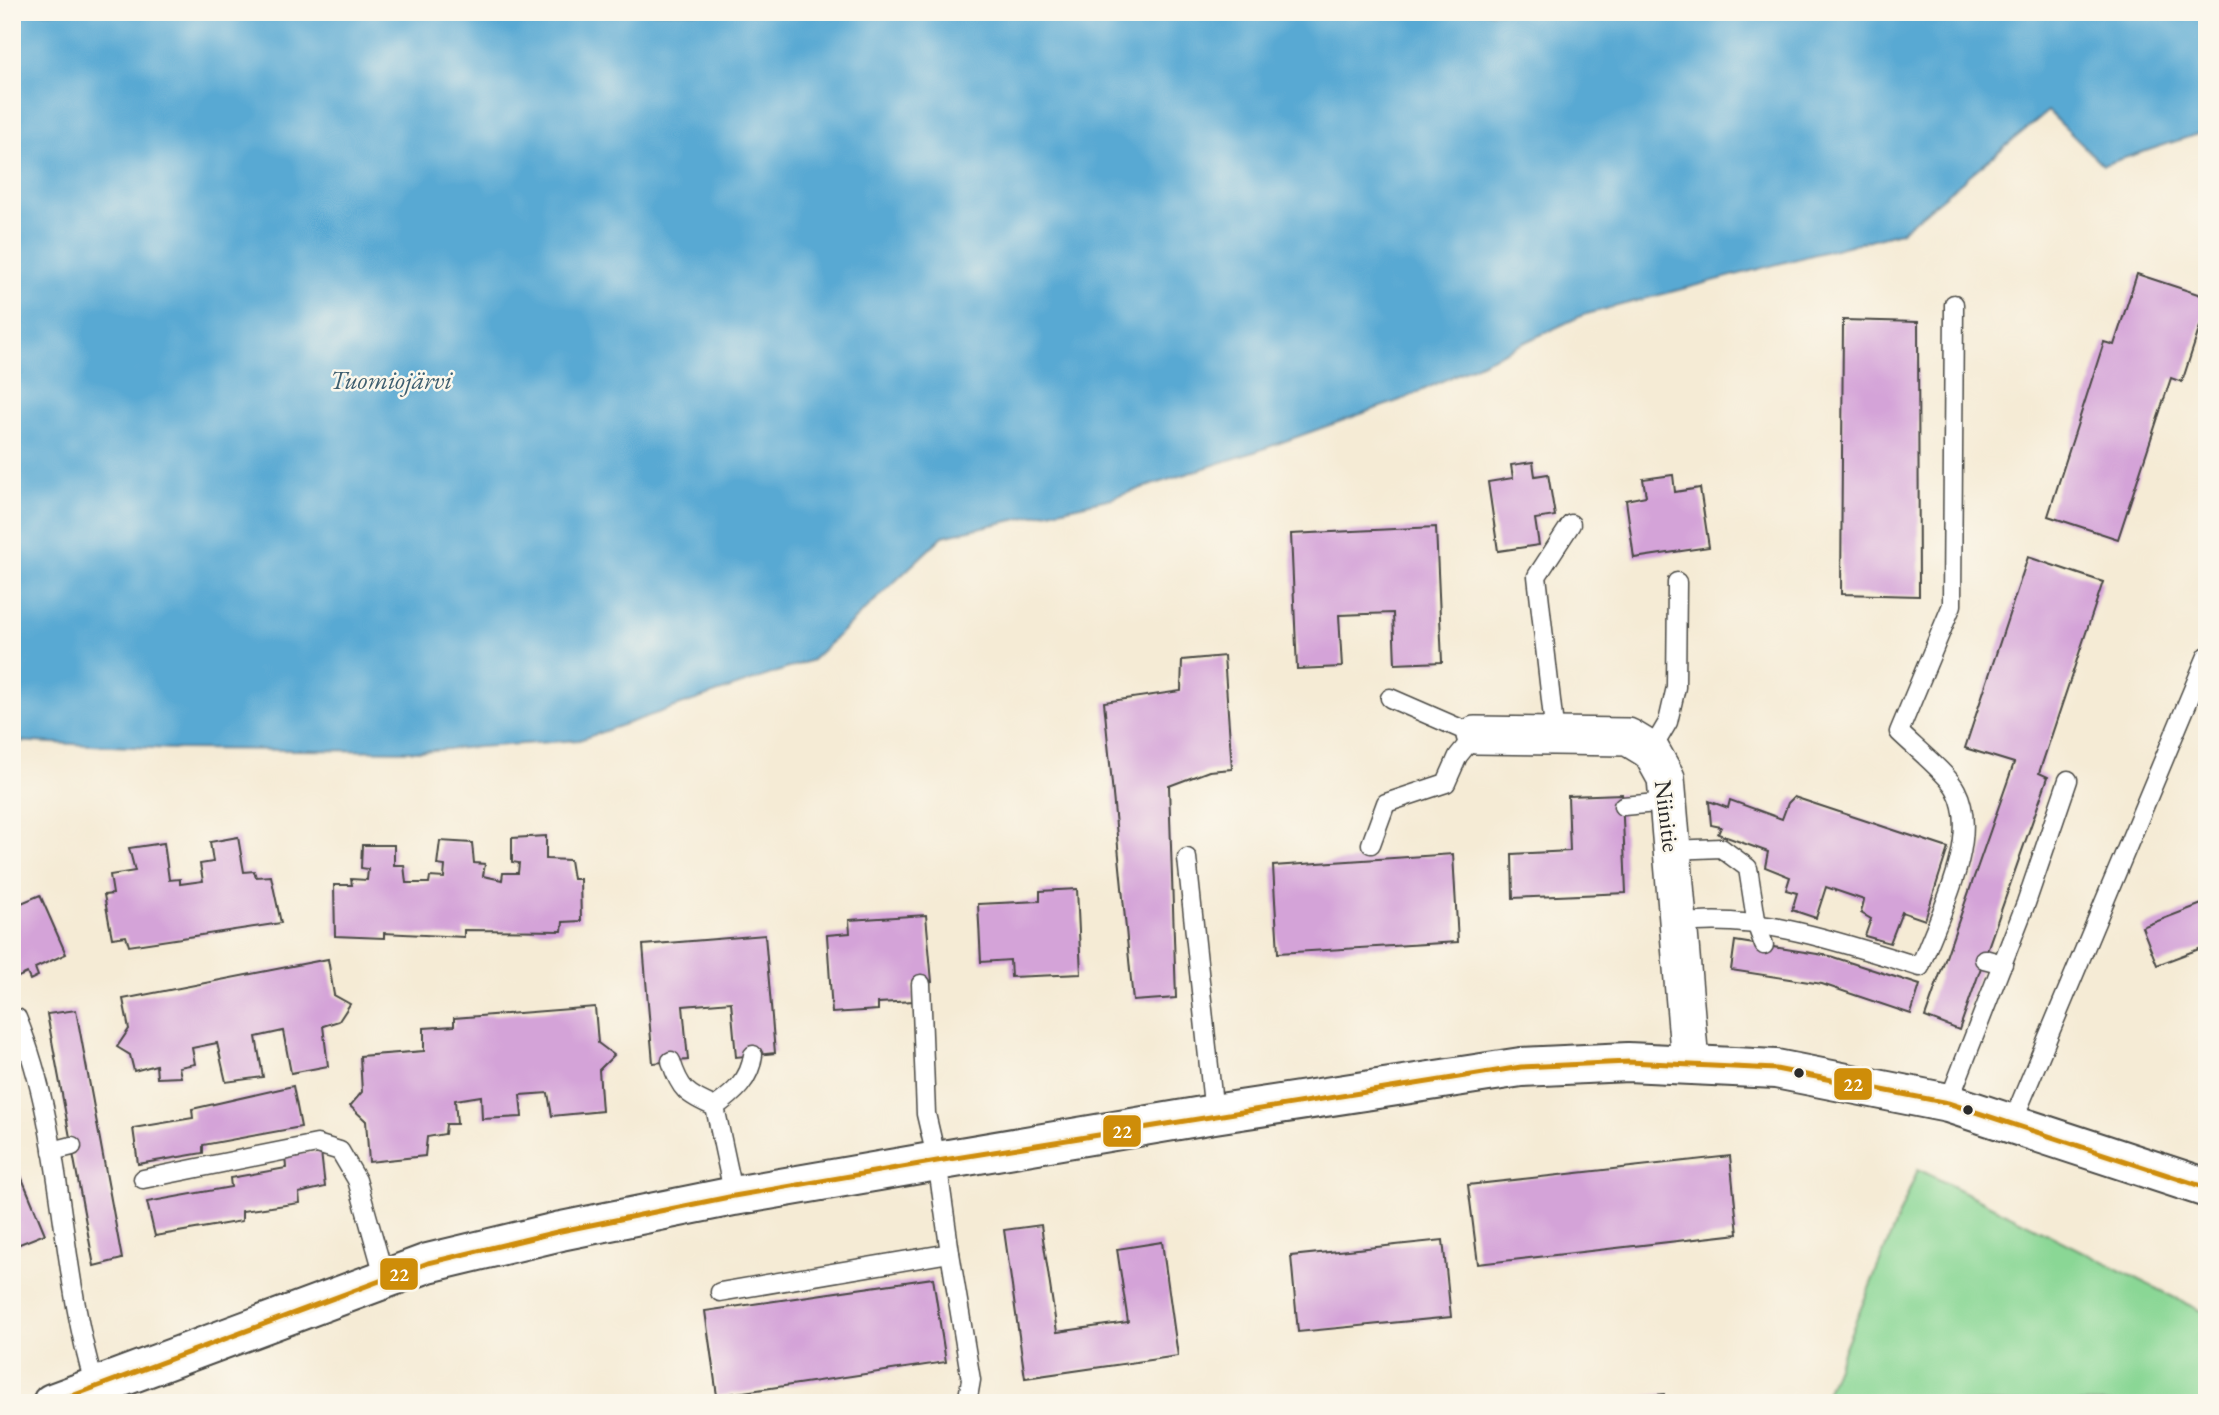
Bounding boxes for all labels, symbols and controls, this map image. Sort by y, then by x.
water label: Tuomiojärvi [330,363,453,397]
street label: Niinitie [1648,778,1687,854]
unlabelled marker [1792,1066,1806,1080]
line badge: 22 [1833,1067,1873,1101]
text: 22 [1843,1072,1863,1097]
unlabelled marker [1961,1103,1975,1117]
line badge: 22 [1102,1114,1142,1148]
text: 22 [1112,1119,1132,1144]
line badge: 22 [379,1257,419,1291]
text: 22 [389,1262,409,1287]

